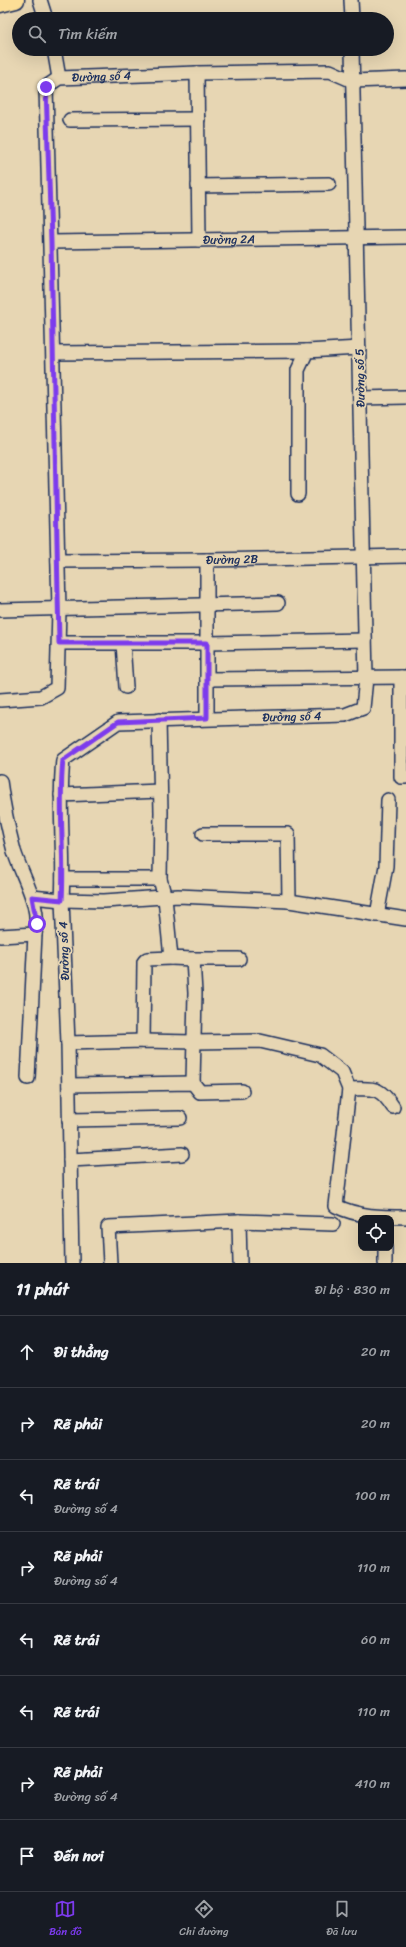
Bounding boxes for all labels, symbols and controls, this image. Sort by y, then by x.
search box [12,12,394,56]
text: Tìm kiếm [58,21,117,47]
icon: search [26,23,48,45]
street label: Đường số 4 [72,64,132,89]
route end [37,78,55,96]
street label: Đường 2A [203,228,255,251]
street label: Đường số 5 [348,348,372,408]
street label: Đường 2B [206,548,259,571]
street label: Đường số 4 [262,705,322,729]
route start [28,915,46,933]
street label: Đường số 4 [52,921,76,981]
map controls [358,1215,394,1251]
button: locate [358,1215,394,1251]
text: 11 phút [16,1274,69,1304]
text: Đi bộ · 830 m [315,1278,390,1301]
text: Đi thẳng [54,1339,109,1365]
text: 20 m [361,1340,390,1363]
icon: ahead [16,1341,38,1363]
text: Rẽ phải [54,1411,102,1437]
text: 20 m [361,1412,390,1435]
icon: right [16,1413,38,1435]
text: Rẽ trái [54,1471,99,1497]
text: 100 m [355,1484,390,1507]
icon: left [16,1485,38,1507]
text: Đường số 4 [54,1497,118,1520]
text: Rẽ phải [54,1543,102,1569]
text: 110 m [357,1556,390,1579]
icon: right [16,1557,38,1579]
text: Đường số 4 [54,1569,118,1592]
text: Rẽ trái [54,1627,99,1653]
text: 60 m [361,1628,390,1651]
icon: left [16,1629,38,1651]
text: Rẽ trái [54,1699,99,1725]
text: 110 m [357,1700,390,1723]
icon: left [16,1701,38,1723]
text: Rẽ phải [54,1759,102,1785]
text: 410 m [355,1772,390,1795]
icon: right [16,1773,38,1795]
text: Đường số 4 [54,1785,118,1808]
text: Đến nơi [54,1843,104,1869]
icon: arrive [16,1845,38,1867]
tab: Bản đồ [49,1898,82,1941]
tab: Chỉ đường [179,1898,228,1941]
tab: Đã lưu [326,1898,357,1941]

